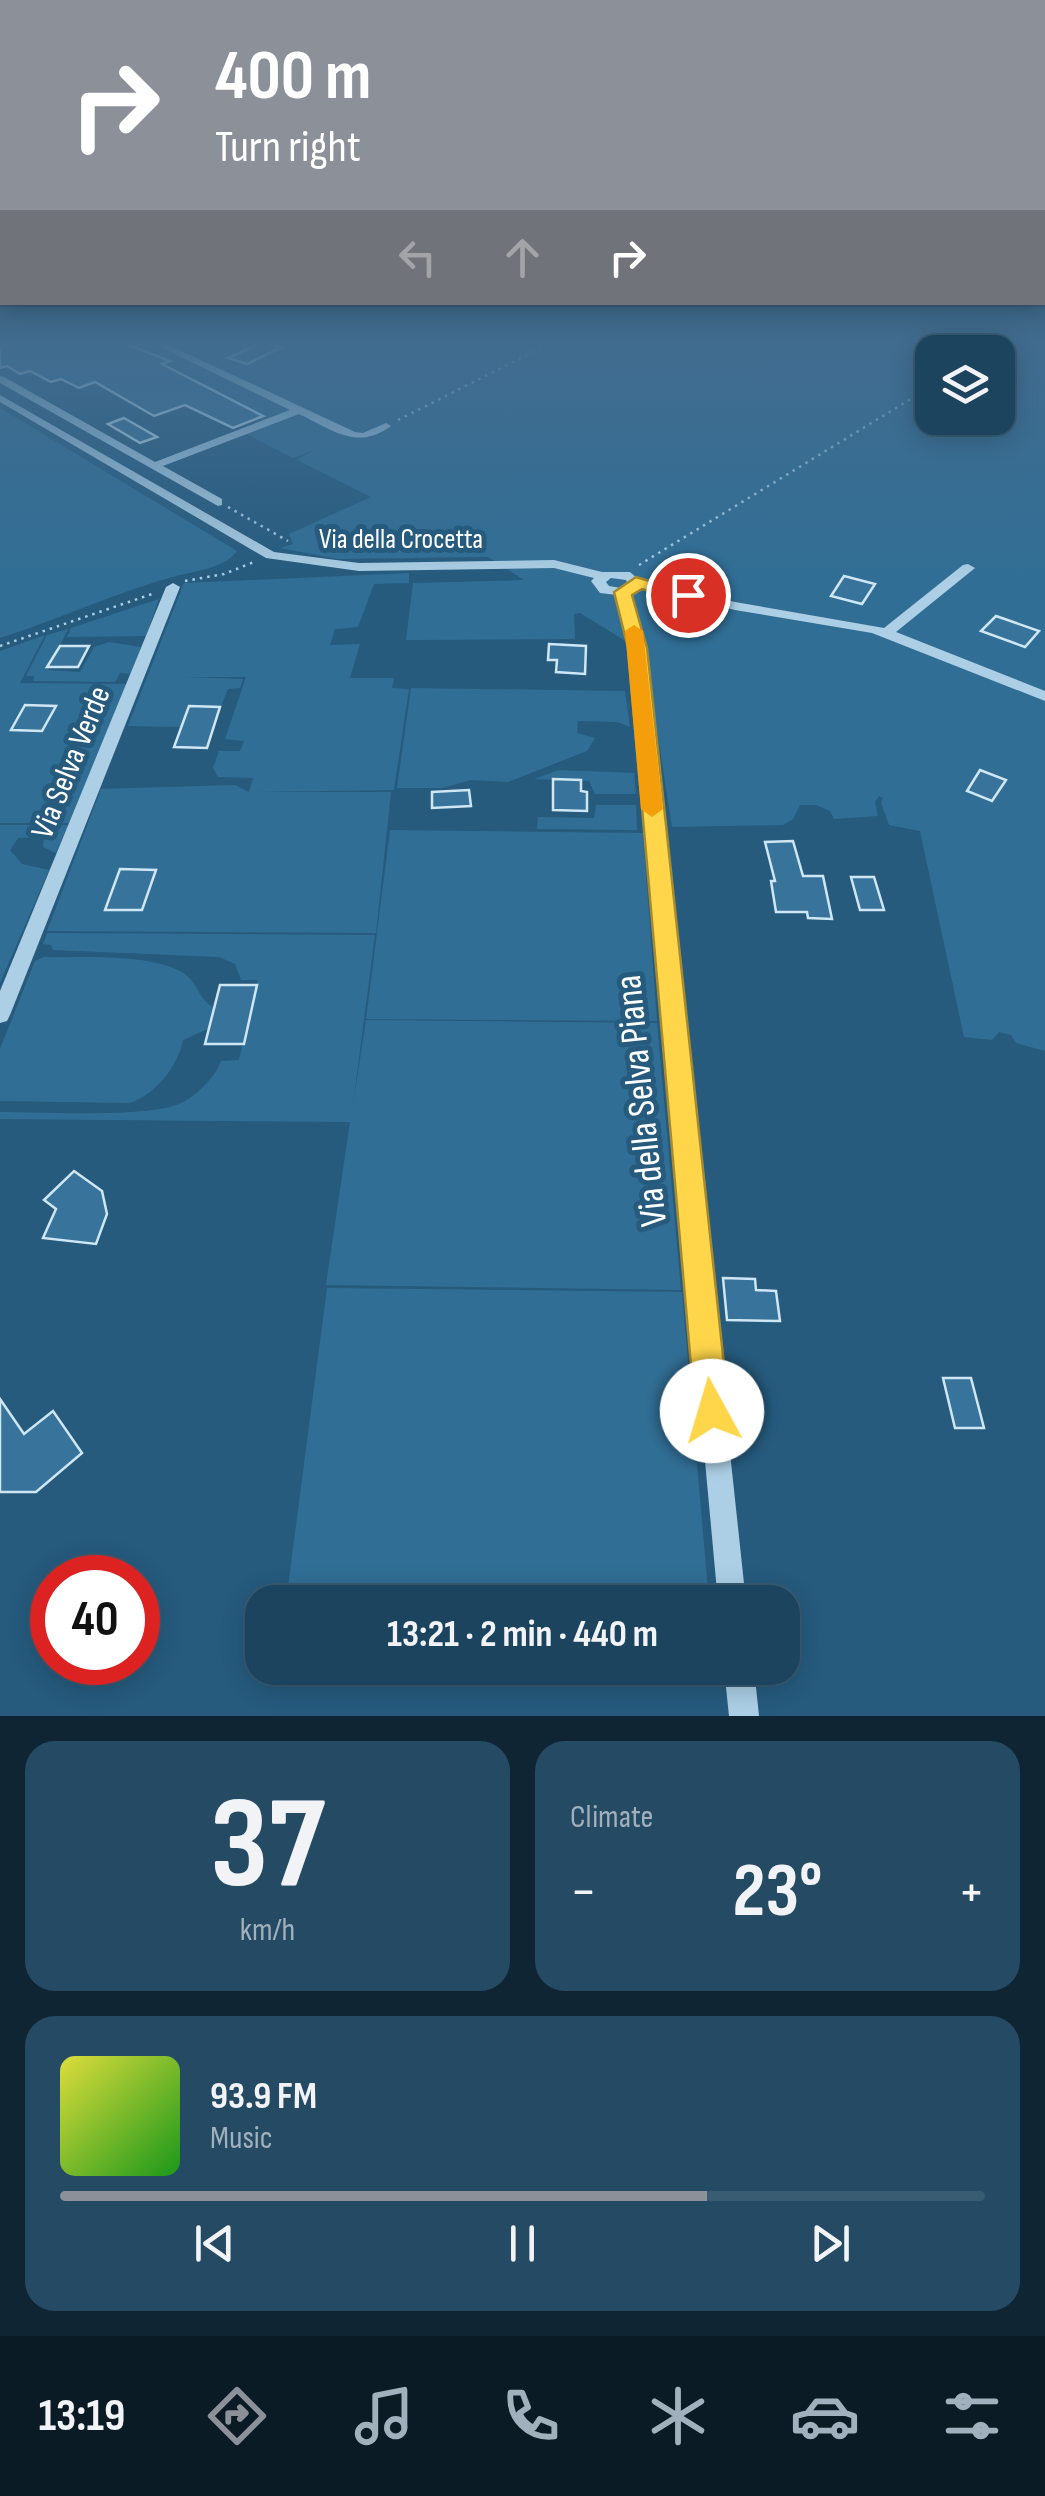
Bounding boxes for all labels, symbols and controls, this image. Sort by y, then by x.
text: 400 m [215,35,372,119]
icon: right [50,40,180,170]
text: Turn right [215,120,361,175]
icon: left [390,230,445,285]
icon: ahead [495,230,550,285]
icon: right [600,230,655,285]
map controls [915,335,1015,435]
button: layers [915,335,1015,435]
street label: Via della Crocetta [319,523,483,556]
pin [646,553,731,638]
icon: arrive [661,568,716,623]
street label: Via Selva Verde [23,681,120,844]
street label: Via della Selva Piana [606,973,677,1229]
position arrow [660,1359,764,1463]
speed limit sign: 40 [30,1555,160,1685]
text: 13:21 · 2 min · 440 m [387,1612,658,1657]
text: 37 [210,1768,325,1924]
text: Climate [570,1798,653,1837]
text: 23° [732,1847,823,1938]
text: − [570,1859,597,1926]
text: + [958,1859,985,1926]
text: km/h [240,1911,295,1950]
text: 93.9 FM [210,2074,317,2119]
text: Music [210,2119,273,2158]
icon: previous [187,2216,242,2271]
icon: pause [495,2216,550,2271]
icon: next [803,2216,858,2271]
icon: directions [202,2381,272,2451]
icon: music [349,2381,419,2451]
icon: phone [496,2381,566,2451]
icon: climate [643,2381,713,2451]
icon: car [790,2381,860,2451]
icon: filters [937,2381,1007,2451]
text: 13:19 [38,2389,125,2444]

